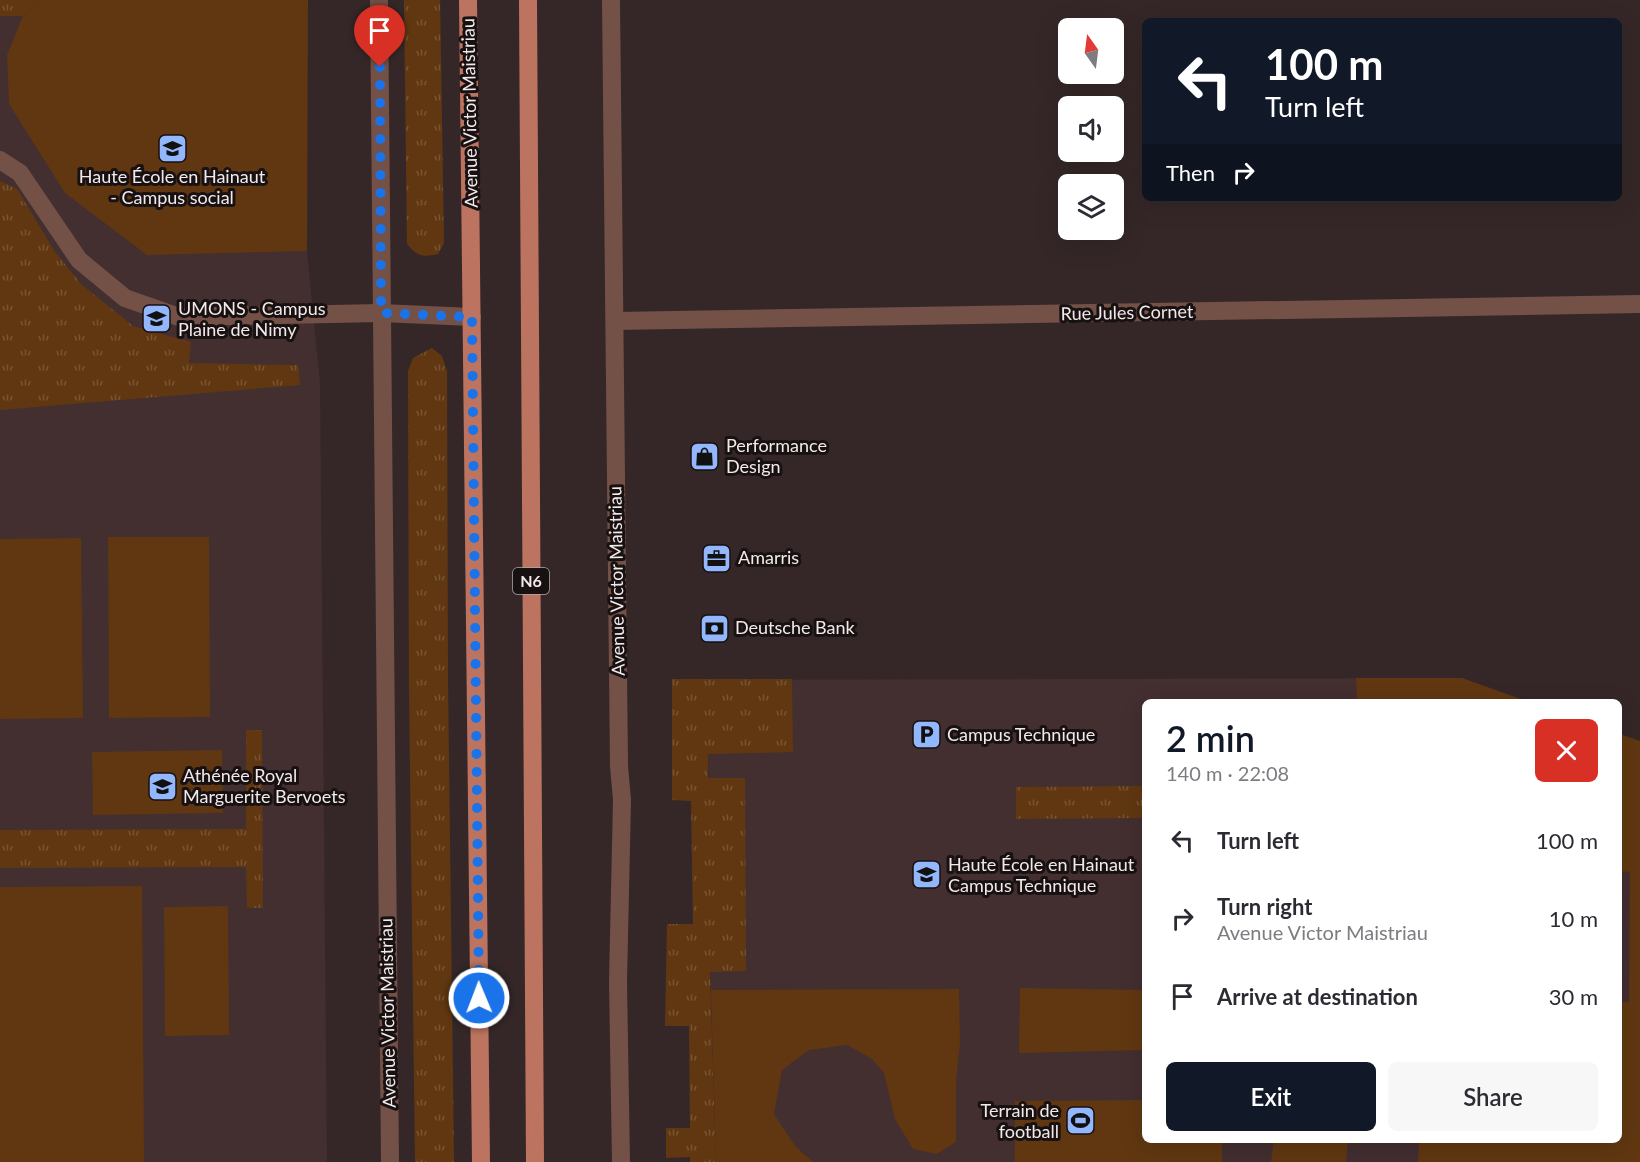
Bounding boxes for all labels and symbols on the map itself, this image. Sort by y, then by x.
pin [354,5,405,67]
street label: Avenue Victor Maistriau [456,18,482,208]
north arrow [1058,18,1124,84]
school or university icon: Haute École en Hainaut - Campus social [156,132,188,164]
place label: Haute École en Hainaut - Campus social [79,165,266,208]
place label: UMONS - Campus Plaine de Nimy [178,297,326,340]
street label: Rue Jules Cornet [1060,300,1194,324]
school or university icon: UMONS - Campus Plaine de Nimy [141,303,173,335]
place label: Performance Design [726,434,827,477]
shop icon: Performance Design [689,440,721,472]
street label: Avenue Victor Maistriau [603,486,629,676]
office icon: Amarris [701,542,733,574]
place label: Amarris [738,546,799,568]
road number: N6 [513,568,549,594]
bank icon: Deutsche Bank [698,612,730,644]
place label: Deutsche Bank [735,616,856,638]
parking icon: Campus Technique [910,719,942,751]
place label: Campus Technique [947,723,1095,745]
place label: Athénée Royal Marguerite Bervoets [183,764,346,807]
school or university icon: Athénée Royal Marguerite Bervoets [146,770,178,802]
place label: Haute École en Hainaut Campus Technique [948,853,1135,896]
school or university icon: Haute École en Hainaut Campus Technique [911,859,943,891]
street label: Avenue Victor Maistriau [374,918,400,1108]
position arrow [447,966,511,1030]
place label: Terrain de football [981,1099,1059,1142]
sports icon: Terrain de football [1064,1105,1096,1137]

